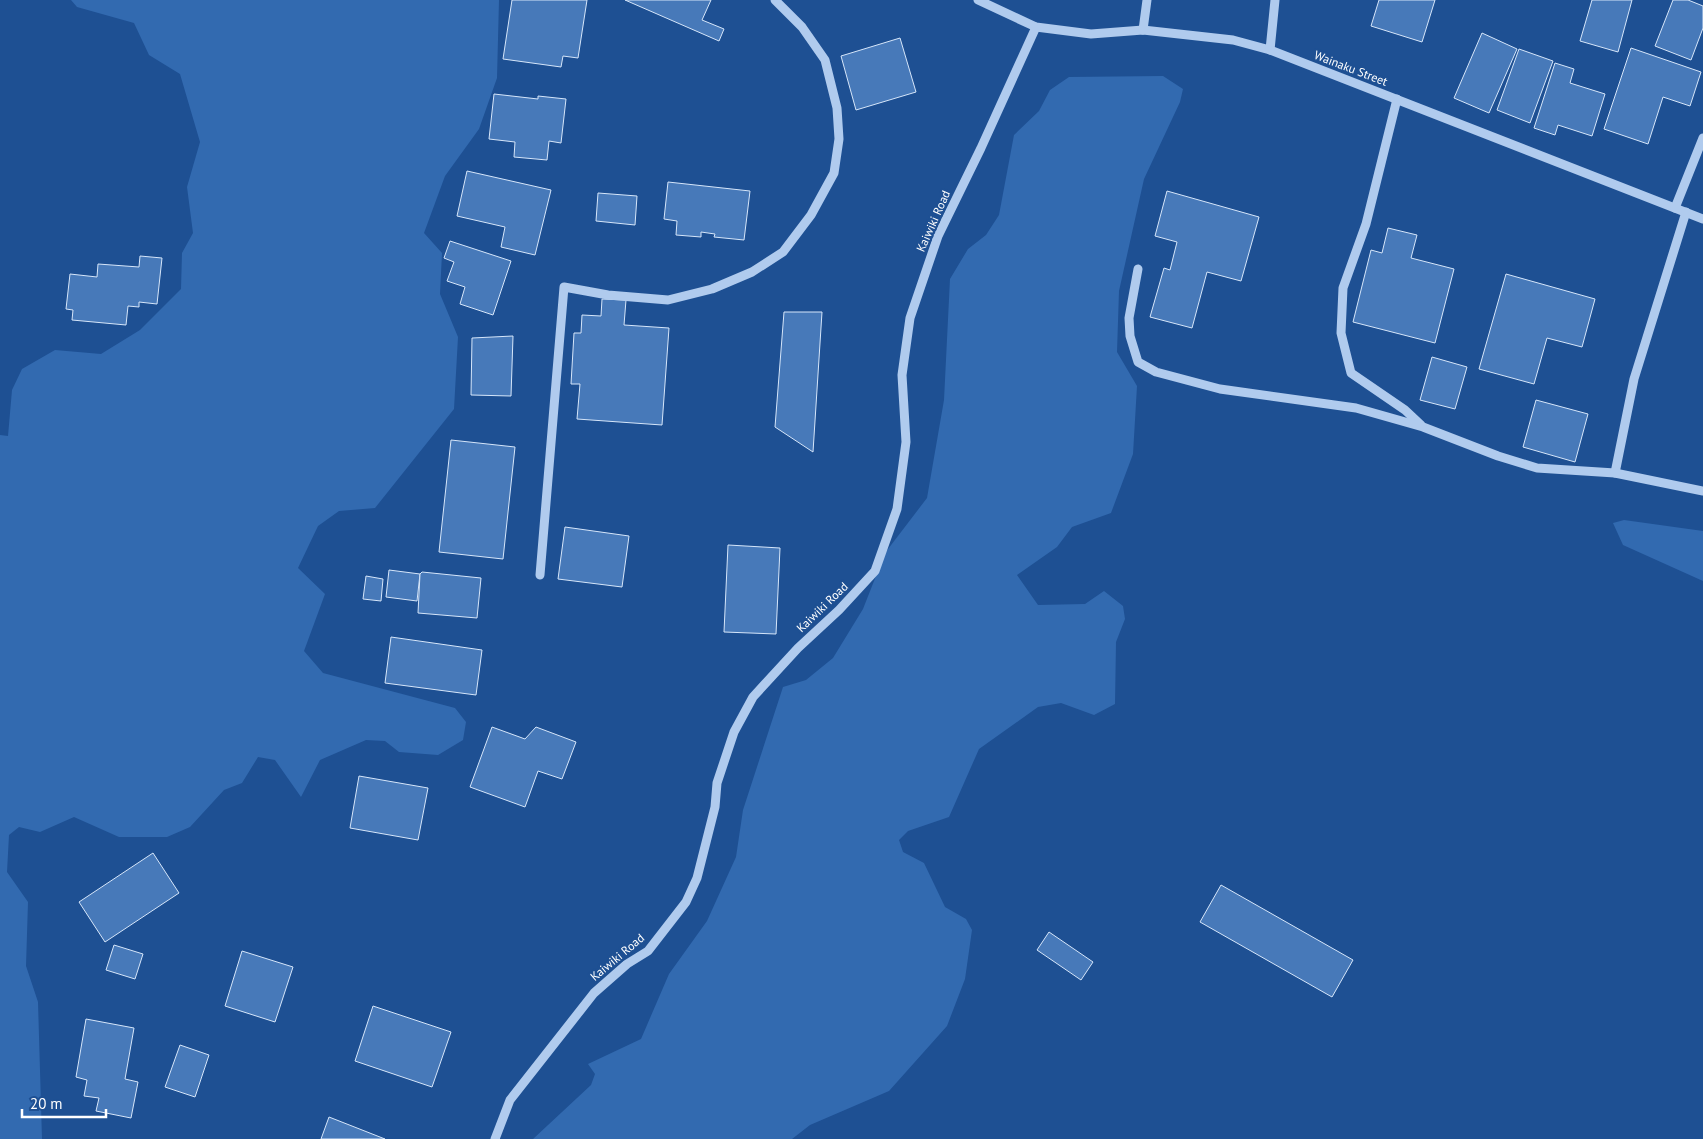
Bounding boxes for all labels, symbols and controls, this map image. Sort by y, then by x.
street label: Wainaku Street [1312,47,1390,89]
street label: Kaiwiki Road [913,188,953,254]
street label: Kaiwiki Road [793,579,851,635]
street label: Kaiwiki Road [587,930,647,984]
scale bar [22,1086,106,1118]
text: 20 m [30,1094,63,1113]

